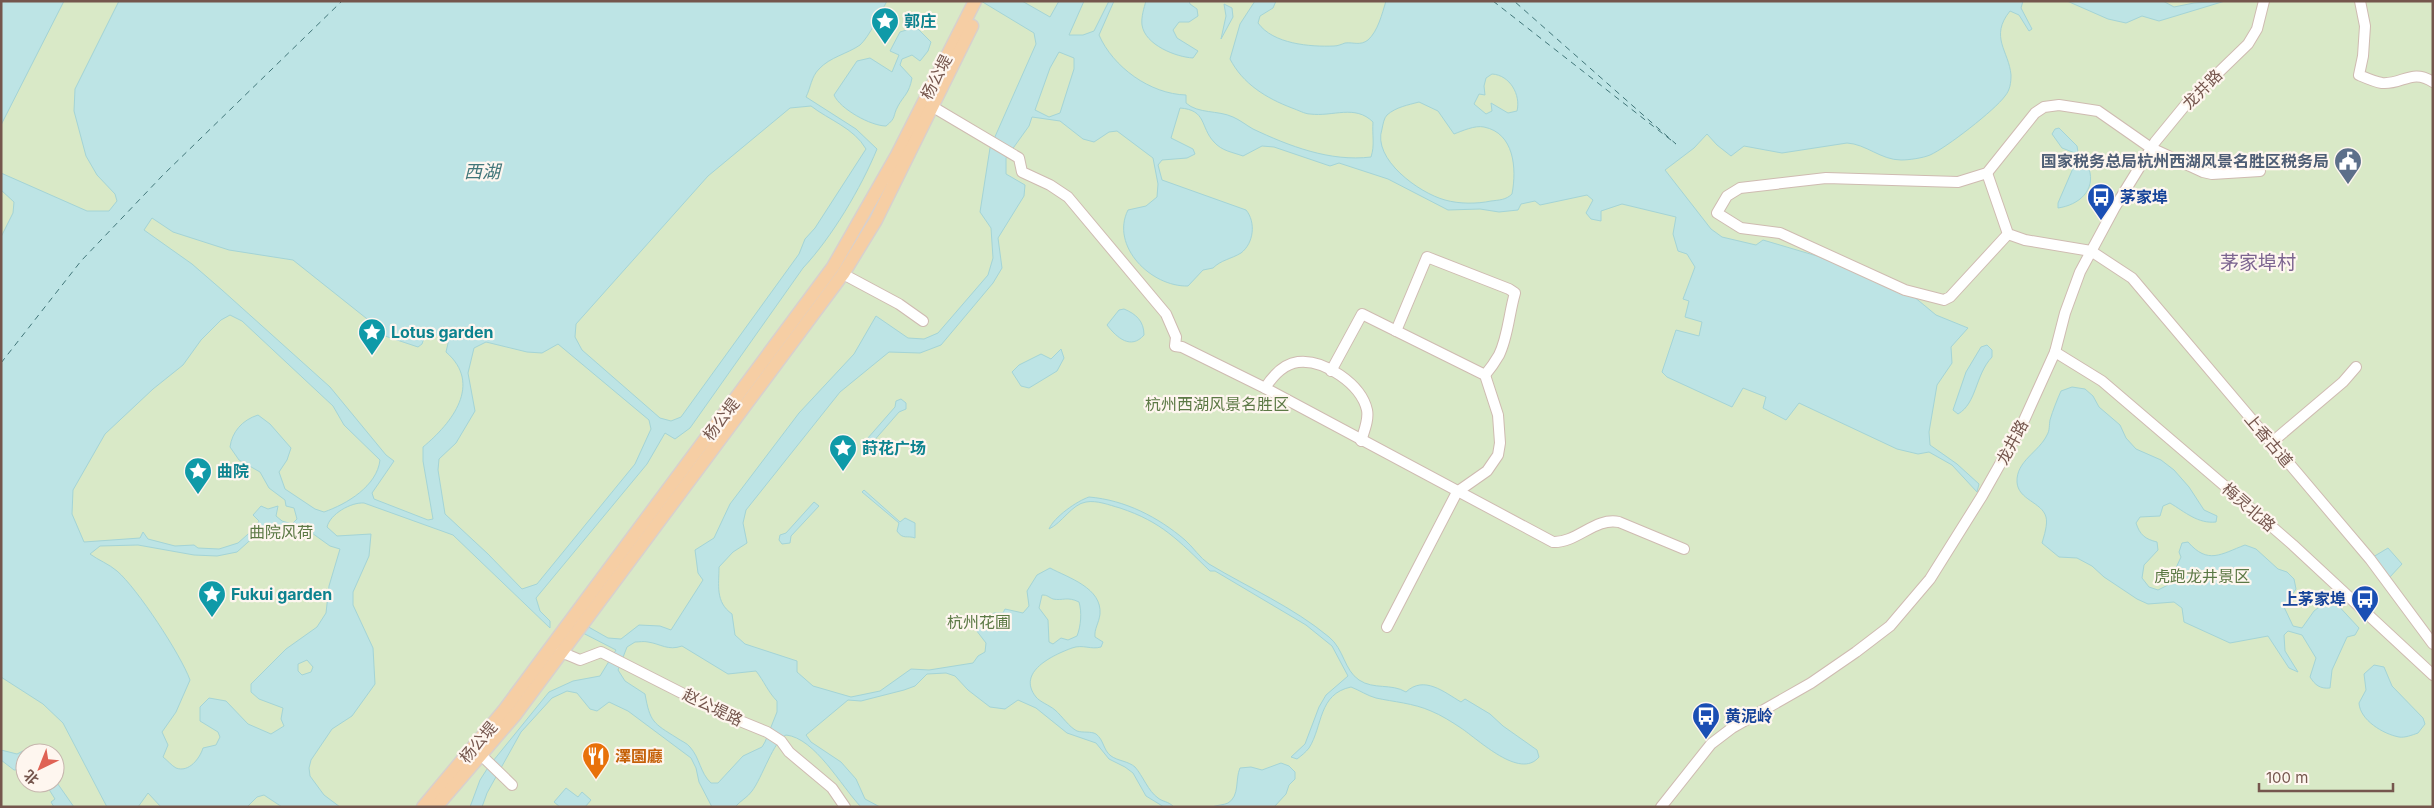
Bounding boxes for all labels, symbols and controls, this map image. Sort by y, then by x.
place icon: 郭庄 [870,6,900,45]
place label: 郭庄 [904,11,936,31]
street label: 杨公堤 [916,51,956,103]
street label: 龙井路 [2178,65,2226,113]
public building icon: 国家税务总局杭州西湖风景名胜区税务局 [2333,146,2363,185]
place label: 国家税务总局杭州西湖风景名胜区税务局 [2041,151,2329,171]
water label: 西湖 [464,161,503,182]
bus stop icon: 茅家埠 [2086,182,2116,221]
place label: 茅家埠 [2120,187,2168,207]
district label: 茅家埠村 [2220,251,2296,274]
place icon: Lotus garden [357,317,387,356]
place label: Lotus garden [391,322,494,342]
street label: 杨公堤 [699,394,743,444]
park label: 杭州西湖风景名胜区 [1145,394,1289,414]
street label: 上香古道 [2241,409,2297,471]
street label: 龙井路 [1992,416,2032,468]
place icon: 莳花广场 [828,433,858,472]
place label: 莳花广场 [862,438,926,458]
place icon: 曲院 [183,456,213,495]
place label: 曲院 [217,461,249,481]
street label: 梅灵北路 [2218,478,2280,536]
park label: 曲院风荷 [249,522,313,542]
park label: 虎跑龙井景区 [2154,566,2250,586]
place icon: Fukui garden [197,579,227,618]
place label: Fukui garden [231,584,332,604]
bus stop icon: 上茅家埠 [2350,584,2380,623]
place label: 上茅家埠 [2282,589,2346,609]
park label: 杭州花圃 [947,612,1011,632]
street label: 赵公堤路 [680,684,746,730]
bus stop icon: 黄泥岭 [1691,701,1721,740]
place label: 黄泥岭 [1725,706,1773,726]
street label: 杨公堤 [455,717,501,767]
restaurant icon: 澤園廳 [581,741,611,780]
north arrow [15,743,65,793]
place label: 澤園廳 [615,746,663,766]
scale bar [2259,760,2393,792]
text: 北 [20,767,42,789]
text: 100 m [2266,768,2308,787]

